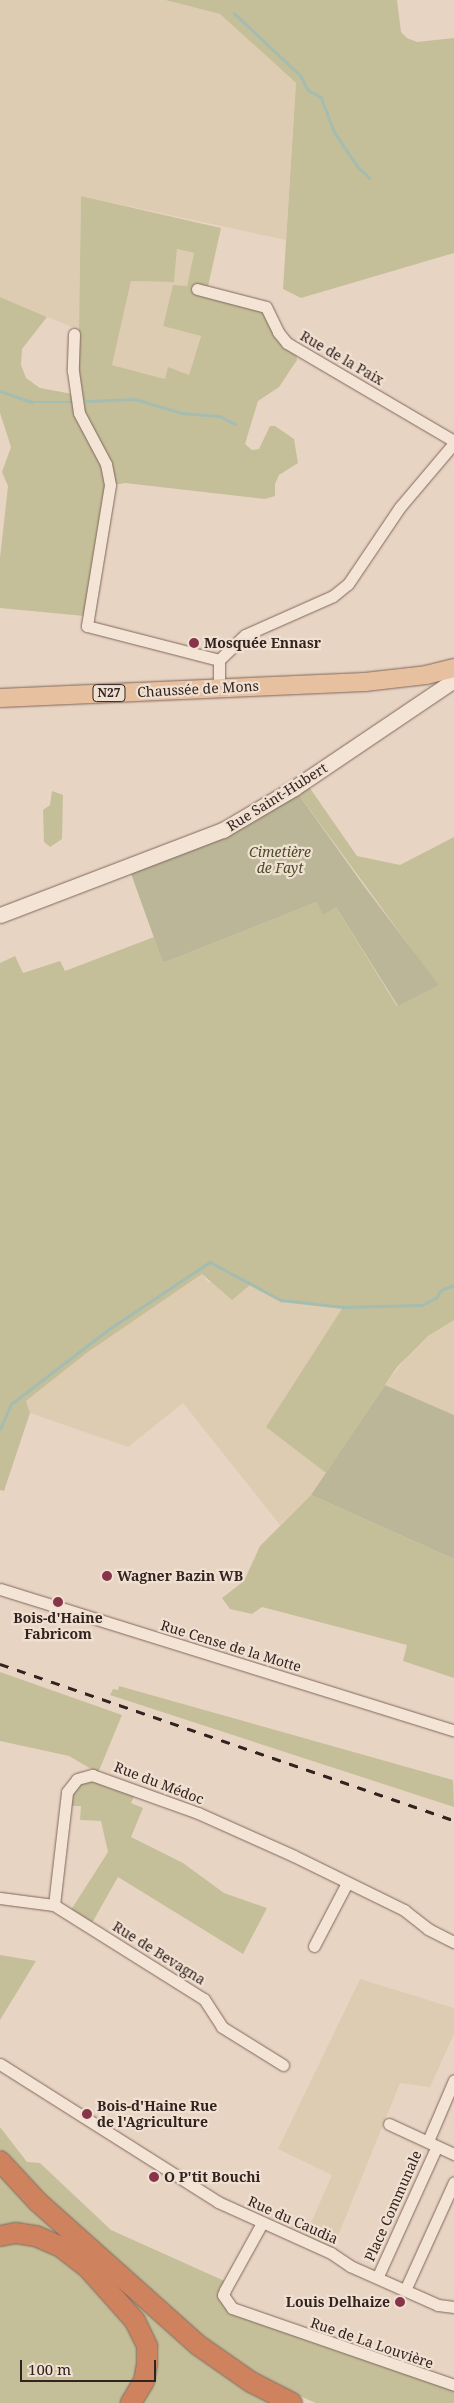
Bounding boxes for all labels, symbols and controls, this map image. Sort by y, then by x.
street label: Rue de la Paix [297,327,387,389]
place label: Mosquée Ennasr [204,635,321,651]
marker: Mosquée Ennasr [188,637,200,649]
street label: Chaussée de Mons [137,677,259,701]
road number: N27 [92,684,126,702]
street label: Rue Saint-Hubert [224,759,330,835]
park label: Cimetière de Fayt [249,844,311,876]
place label: Wagner Bazin WB [117,1568,243,1584]
marker: Wagner Bazin WB [101,1570,113,1582]
marker: Bois-d'Haine Fabricom [52,1596,64,1608]
place label: Bois-d'Haine Fabricom [13,1610,103,1642]
street label: Rue Cense de la Motte [159,1617,303,1675]
street label: Rue du Médoc [112,1758,206,1808]
street label: Rue de Bevagna [110,1918,208,1988]
place label: Bois-d'Haine Rue de l'Agriculture [97,2098,217,2130]
marker: Bois-d'Haine Rue de l'Agriculture [81,2108,93,2120]
street label: Place Communale [361,2148,425,2264]
place label: O P'tit Bouchi [164,2169,261,2185]
marker: O P'tit Bouchi [148,2171,160,2183]
street label: Rue du Caudia [245,2193,341,2247]
place label: Louis Delhaize [286,2294,390,2310]
marker: Louis Delhaize [394,2296,406,2308]
street label: Rue de La Louvière [308,2314,436,2372]
scale bar [22,2350,159,2382]
text: 100 m [28,2359,71,2379]

